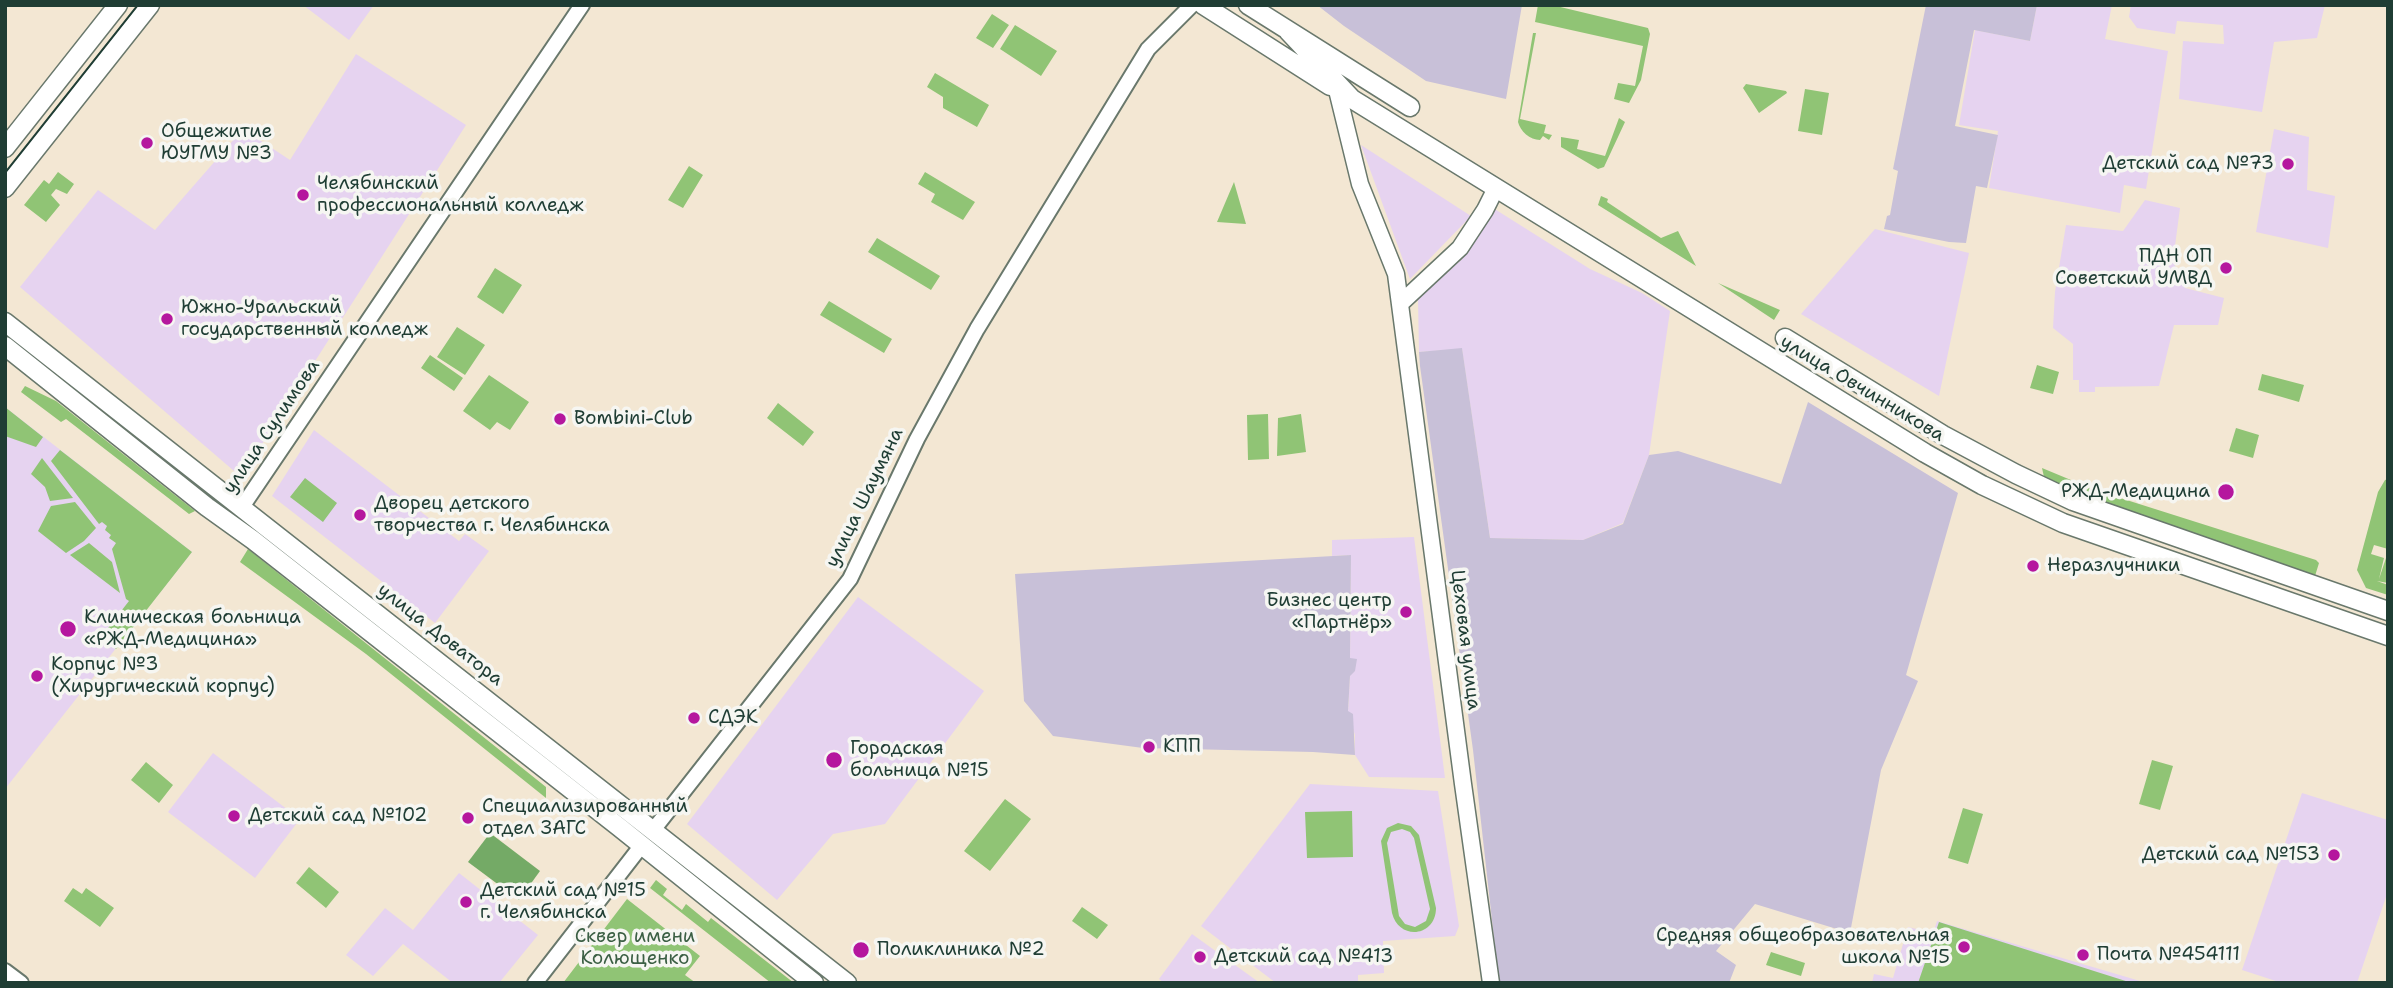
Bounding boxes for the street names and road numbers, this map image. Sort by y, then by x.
street label: улица Овчинникова [1776,331,1948,447]
street label: улица Сулимова [219,356,325,498]
street label: улица Шаумяна [821,425,909,571]
street label: Цеховая улица [1445,568,1485,712]
street label: улица Доватора [373,579,507,691]

